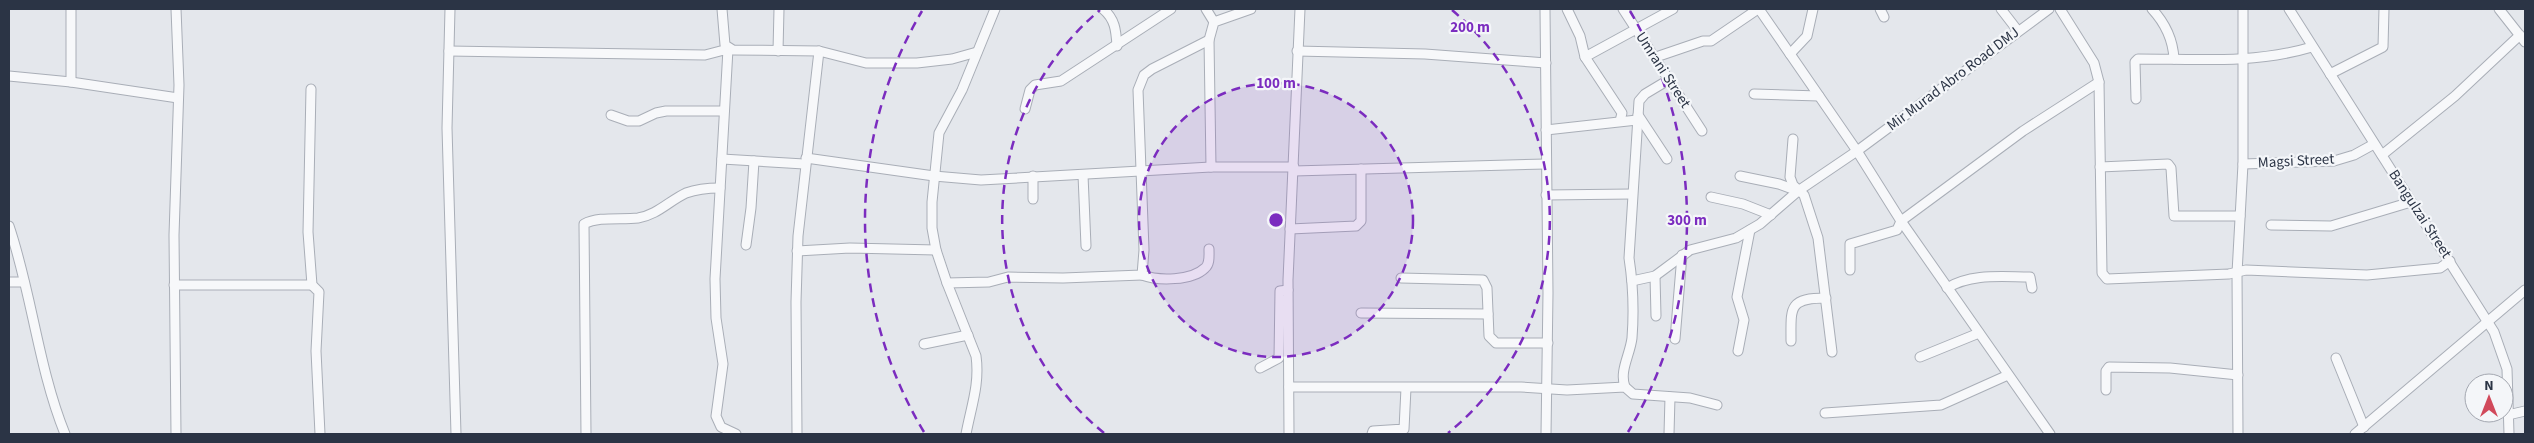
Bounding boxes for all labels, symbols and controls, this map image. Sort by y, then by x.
text: 200 m [1450,17,1490,38]
street label: Mir Murad Abro Road DMJ [1882,22,2024,136]
street label: Umrani Street [1631,28,1695,112]
text: 100 m [1256,73,1296,94]
street label: Magsi Street [2257,149,2335,173]
street label: Bangulzai Street [2383,166,2457,262]
text: 300 m [1667,210,1707,231]
centre of rings [1267,211,1285,229]
north arrow [2464,373,2514,423]
text: N [2484,376,2494,396]

